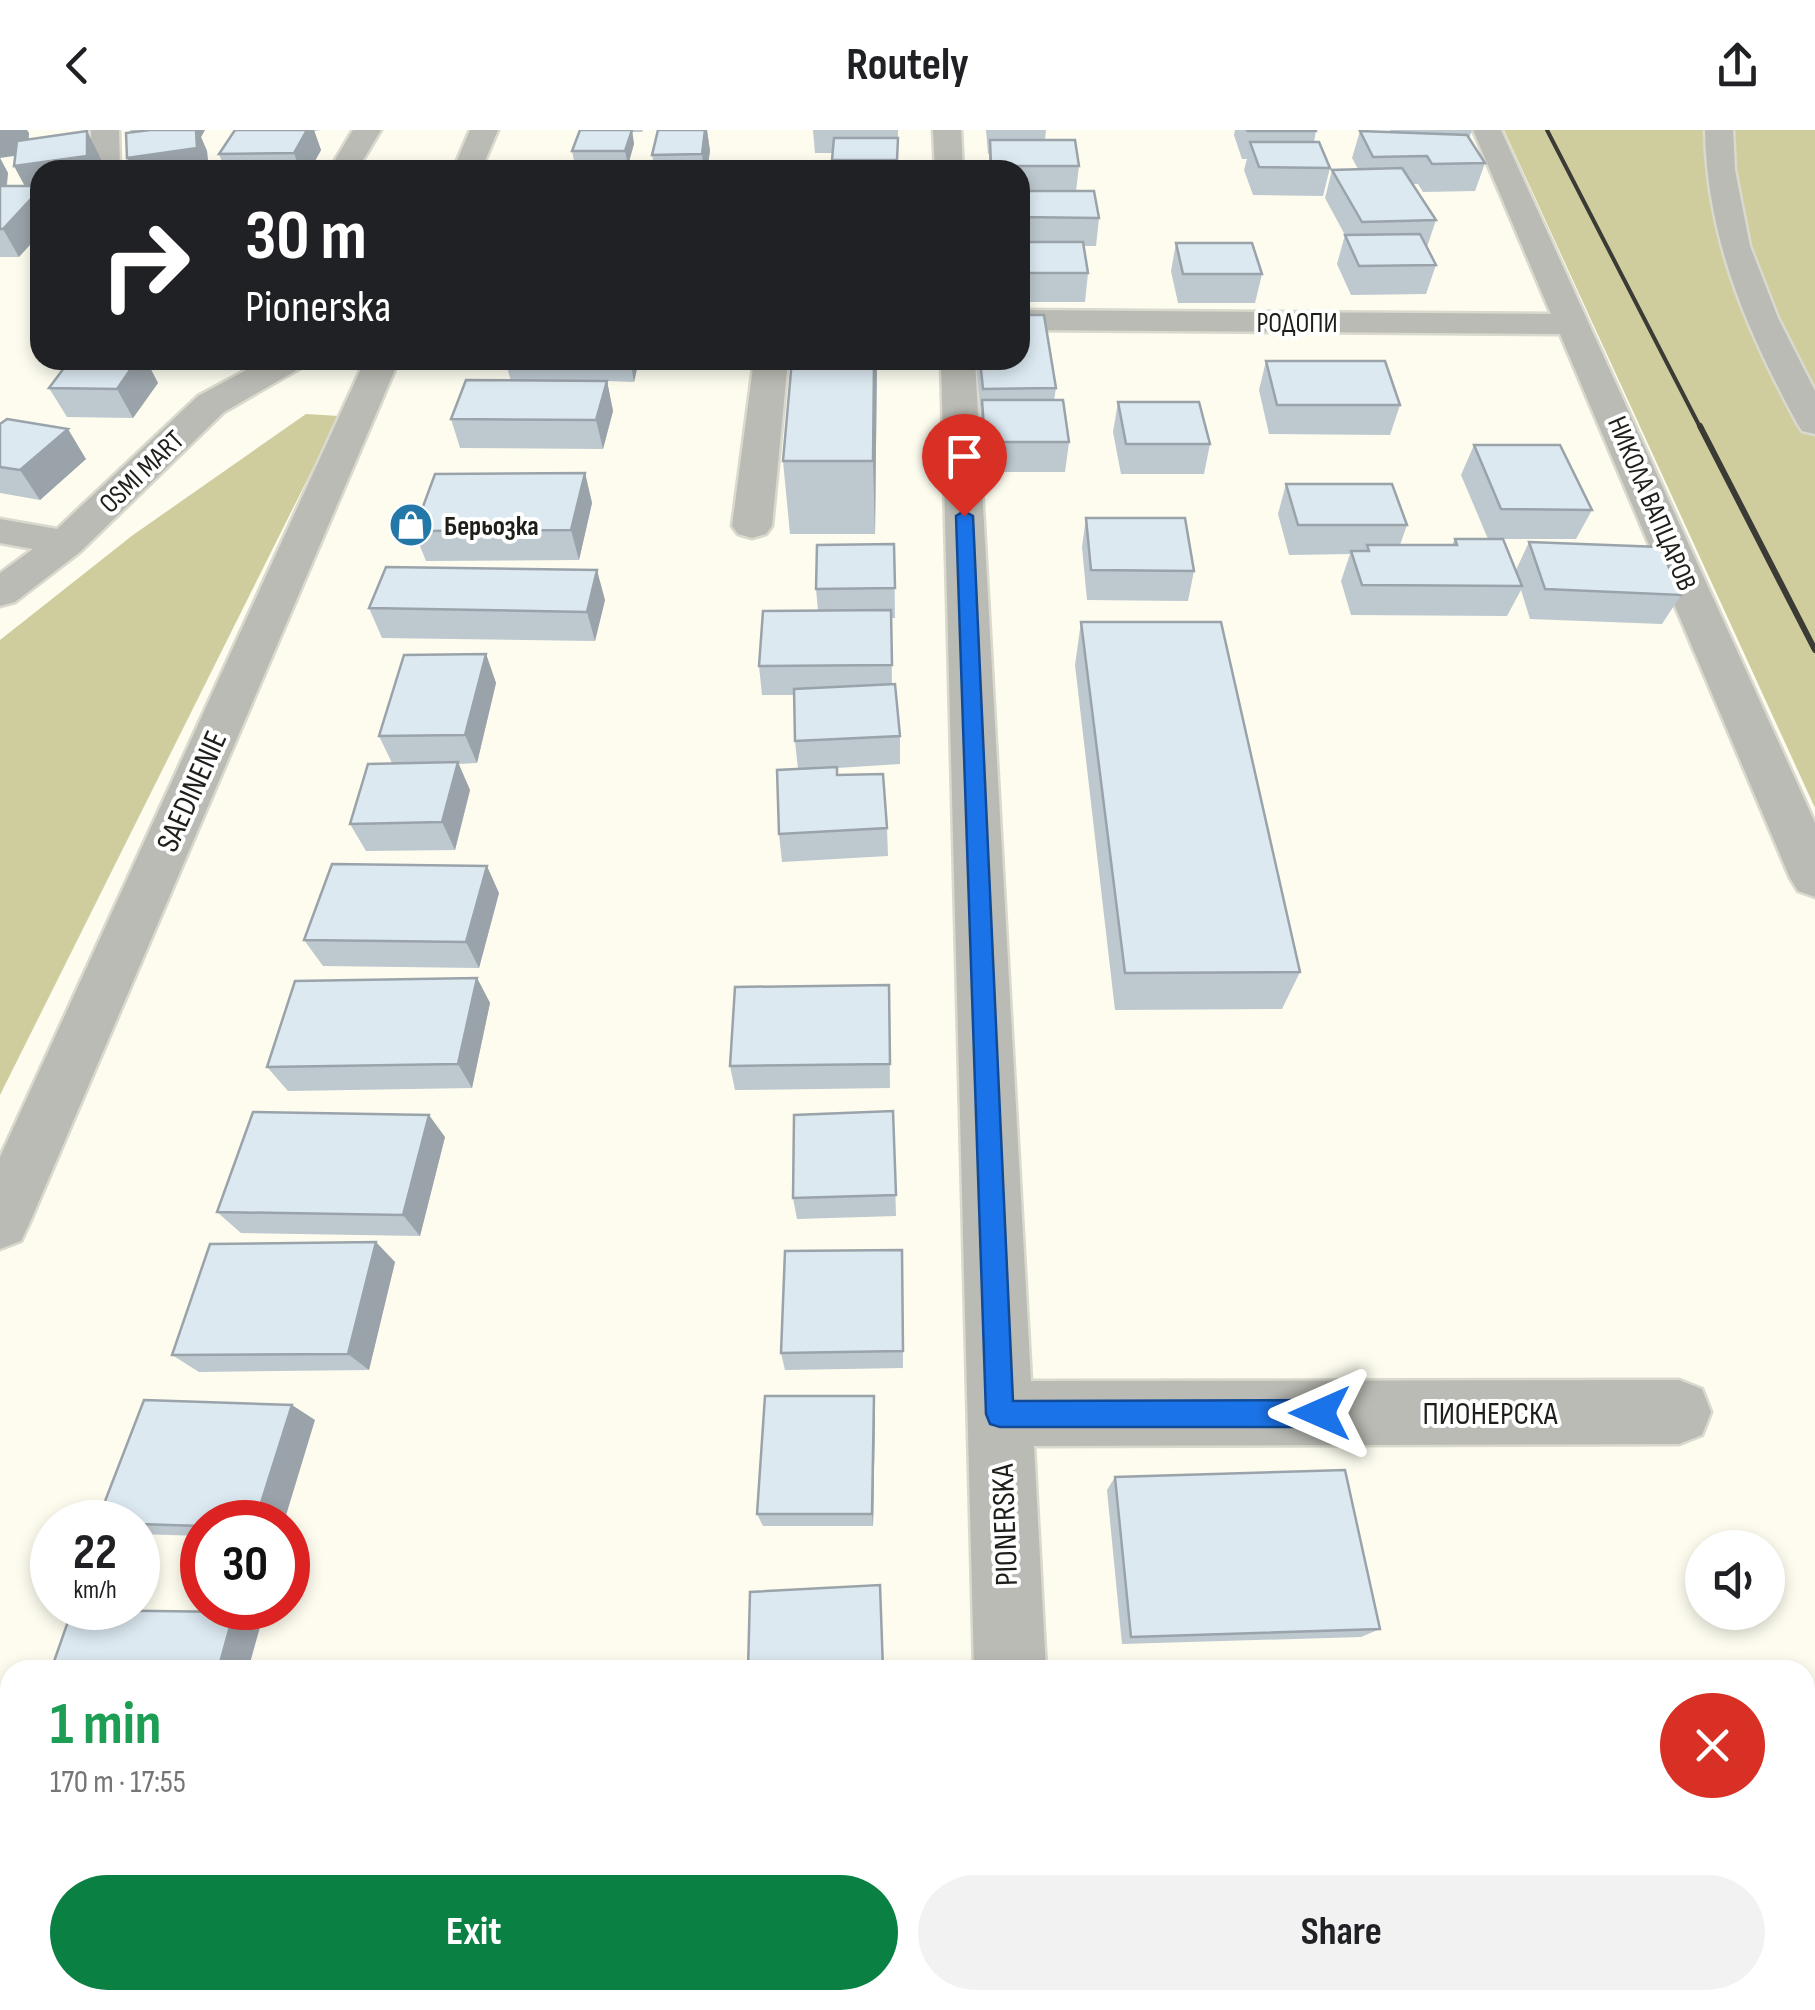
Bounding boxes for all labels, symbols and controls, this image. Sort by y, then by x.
icon: back [50,38,105,93]
text: Routely [846,38,969,93]
icon: share [1710,38,1765,93]
text: 30 m [245,195,367,279]
icon: right [80,200,210,330]
text: Pionerska [245,280,391,335]
street label: РОДОПИ [1256,307,1338,340]
street label: НИКОЛА ВАПЦАРОВ [1600,411,1703,596]
pin [922,414,1007,517]
street label: OSMI MART [93,424,191,520]
icon: arrive [937,429,992,484]
shop icon: Берьозка [388,502,434,548]
place label: Берьозка [444,510,539,543]
street label: SAEDINENIE [148,725,236,858]
position arrow [1268,1361,1372,1465]
street label: ПИОНЕРСКА [1422,1395,1558,1434]
street label: PIONERSKA [984,1463,1027,1587]
speed limit sign: 30 [180,1500,310,1630]
text: 22 [73,1523,117,1583]
map controls [1685,1530,1785,1630]
button: sound [1685,1530,1785,1630]
text: km/h [73,1575,117,1606]
text: 1 min [50,1689,162,1761]
button: close [1660,1693,1765,1798]
text: 170 m · 17:55 [50,1763,186,1802]
button: Exit [50,1875,898,1990]
button: Share [918,1875,1765,1990]

